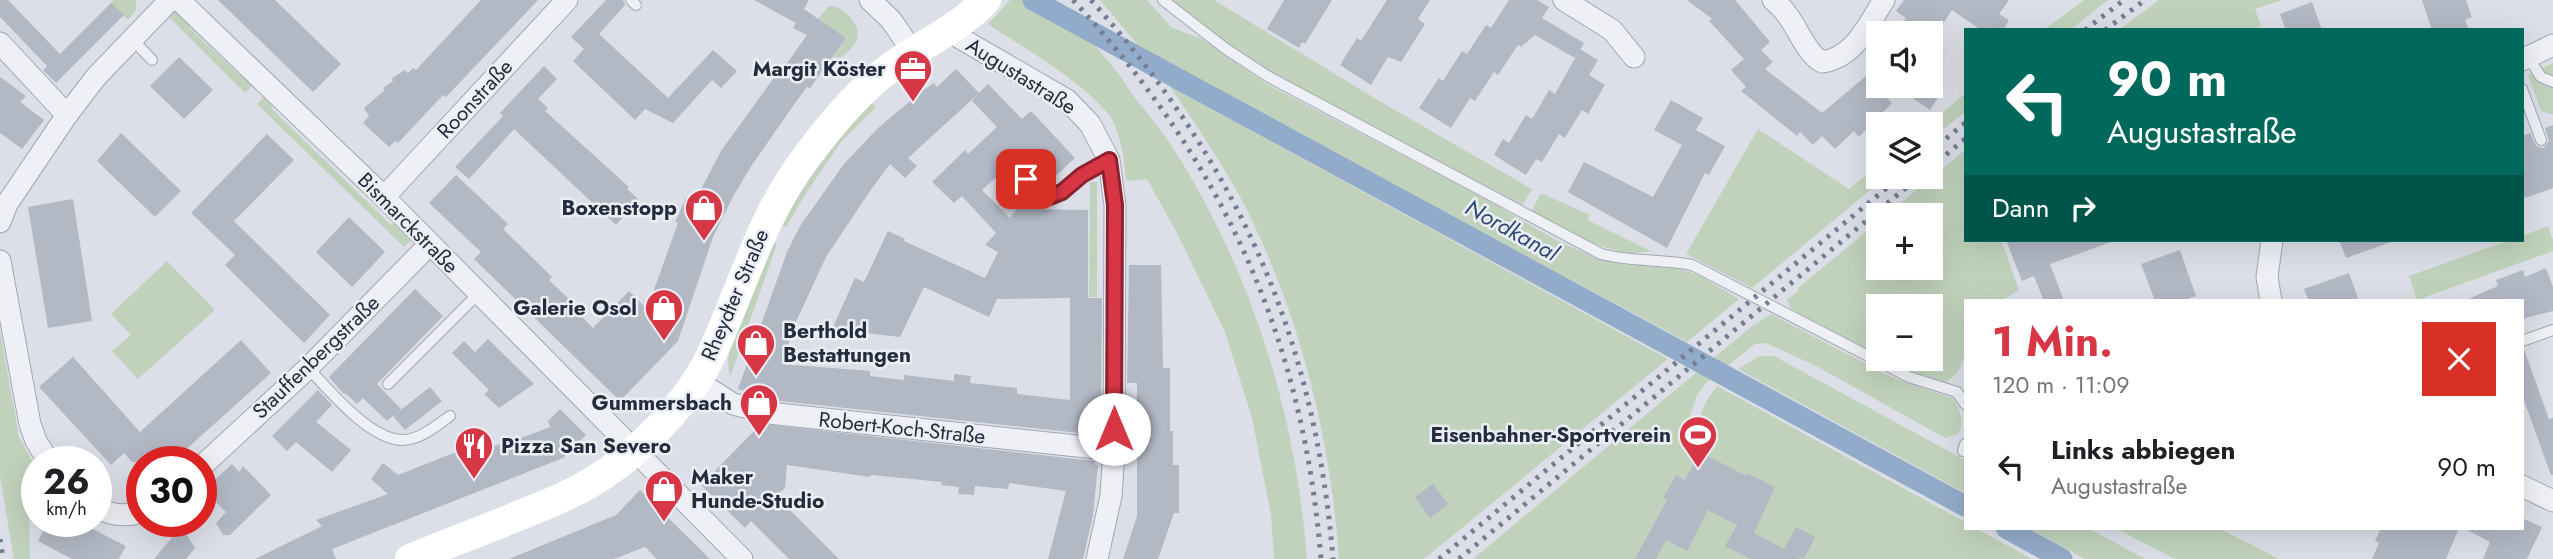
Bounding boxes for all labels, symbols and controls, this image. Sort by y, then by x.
map controls [1866,21,1943,371]
button: sound [1866,21,1943,98]
street label: Augustastraße [960,30,1082,122]
text: 90 m [2107,44,2227,114]
office icon: Margit Köster [892,48,934,103]
street label: Roonstraße [430,52,520,146]
place label: Margit Köster [753,54,886,84]
icon: left [1992,56,2083,147]
text: Augustastraße [2107,109,2297,155]
button: layers [1866,112,1943,189]
pin [996,149,1056,209]
icon: arrive [1007,160,1045,198]
street label: Bismarckstraße [351,166,465,280]
shop icon: Boxenstopp [683,187,725,242]
text: Dann [1992,189,2050,227]
icon: right [2064,189,2102,227]
water label: Nordkanal [1459,190,1566,270]
place label: Boxenstopp [561,193,677,223]
button: + [1866,203,1943,280]
street label: Rheydter Straße [694,224,776,365]
shop icon: Galerie Osol [643,287,685,342]
street label: Stauffenbergstraße [246,288,386,426]
place label: Galerie Osol [513,293,637,323]
button: − [1866,294,1943,371]
text: 1 Min. [1992,311,2113,372]
place label: Berthold Bestattungen [783,316,911,370]
shop icon: Berthold Bestattungen [735,322,777,377]
button: close [2422,322,2496,396]
text: 120 m · 11:09 [1992,368,2129,402]
shop icon: Gummersbach [738,382,780,437]
place label: Gummersbach [592,388,732,418]
position arrow [1077,392,1151,466]
street label: Robert-Koch-Straße [817,404,987,452]
sports icon: Eisenbahner-Sportverein [1677,414,1719,469]
place label: Eisenbahner-Sportverein [1430,420,1671,450]
restaurant icon: Pizza San Severo [453,425,495,480]
place label: Pizza San Severo [501,431,671,461]
text: Links abbiegen [2051,431,2235,469]
speed limit sign: 30 [126,446,217,537]
icon: left [1992,448,2030,486]
text: 90 m [2437,448,2496,486]
text: 26 [43,457,90,507]
place label: Maker Hunde-Studio [691,462,824,516]
shop icon: Maker Hunde-Studio [643,468,685,523]
text: Augustastraße [2051,469,2187,503]
text: km/h [46,496,87,522]

